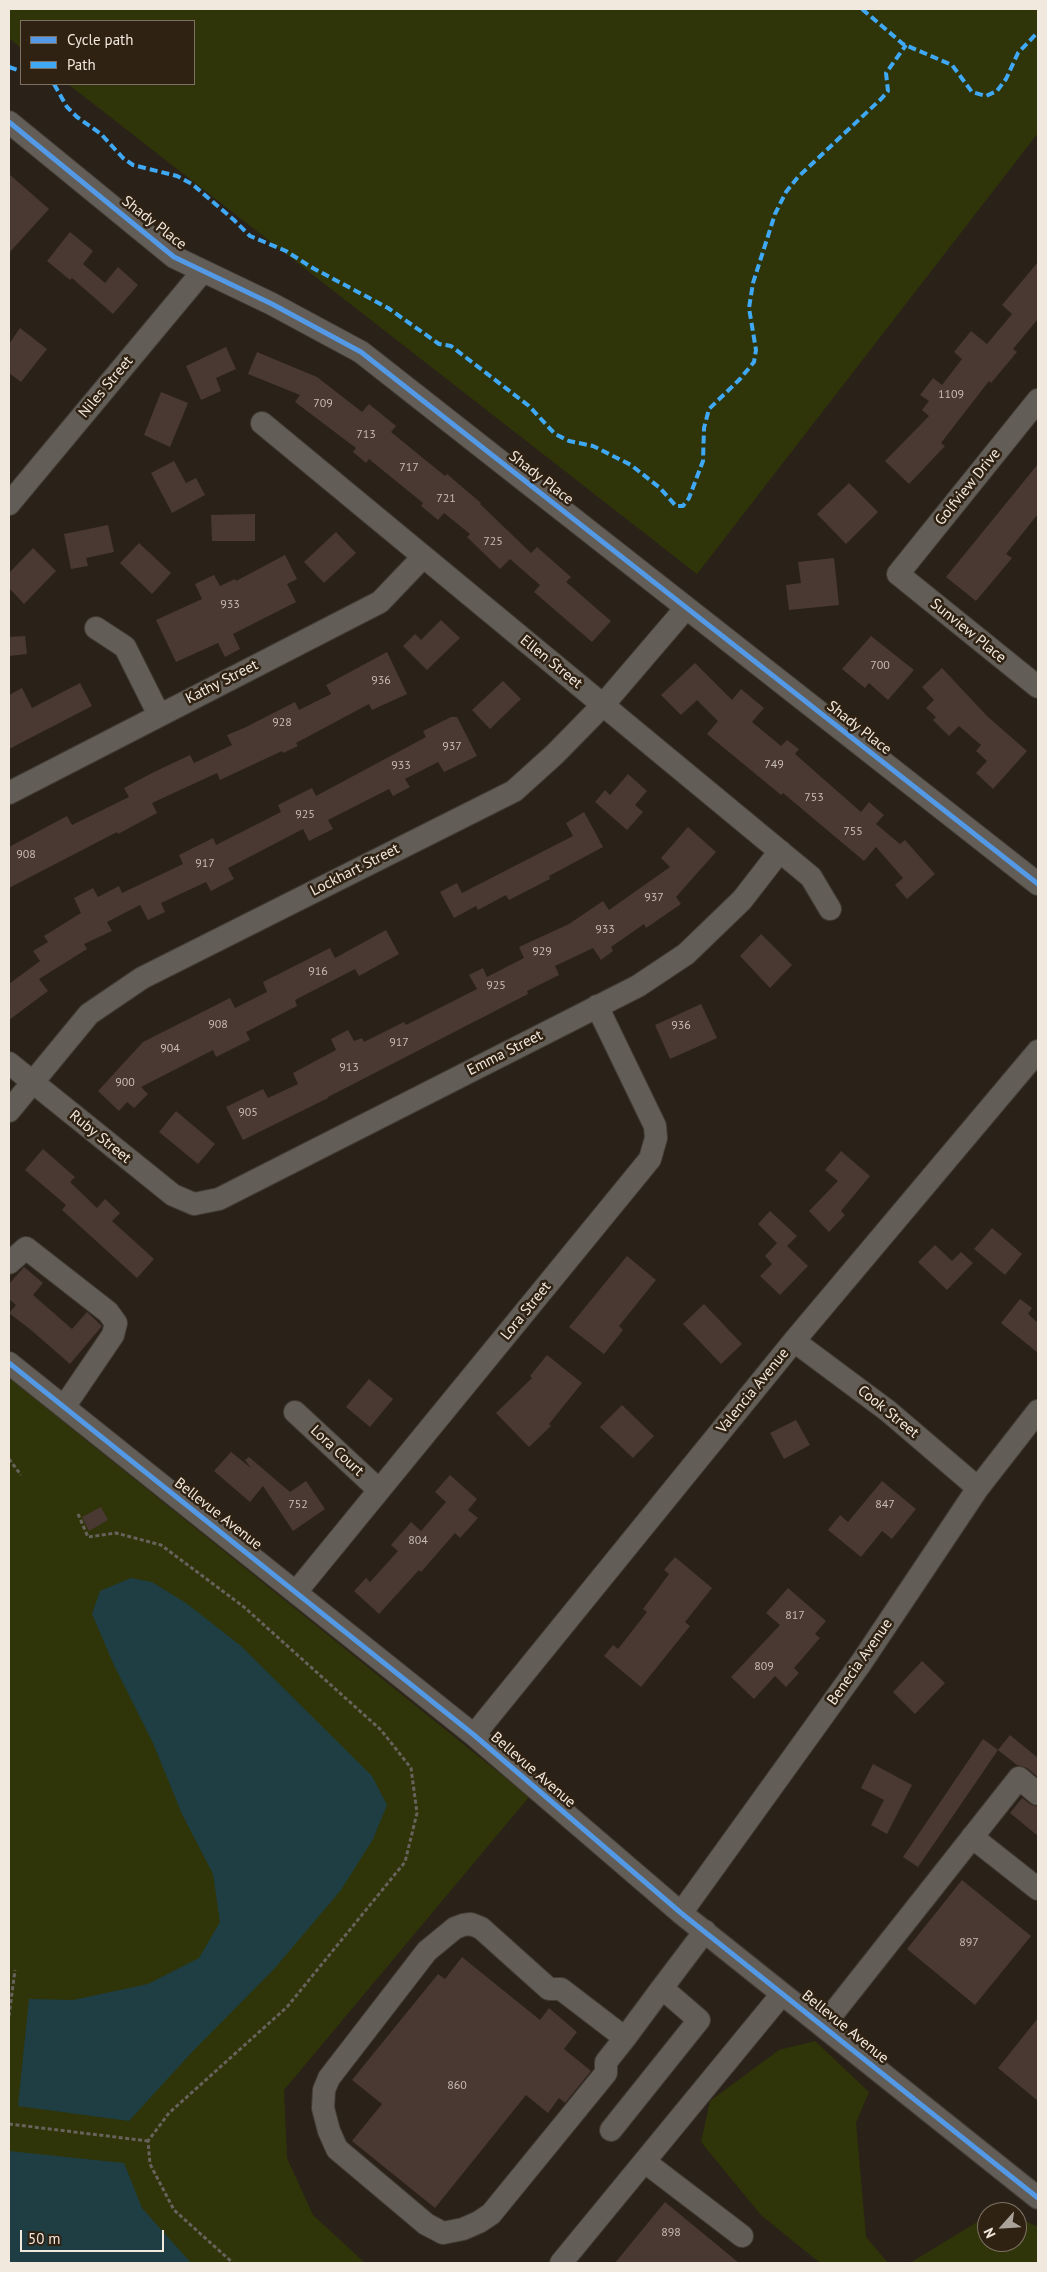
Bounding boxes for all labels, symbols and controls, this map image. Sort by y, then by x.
legend [20,20,195,85]
text: Cycle path [67,30,133,49]
text: Path [67,55,96,74]
street label: Shady Place [118,192,190,254]
street label: Niles Street [75,353,137,421]
house number: 1109 [938,388,964,402]
house number: 709 [313,397,333,411]
house number: 713 [356,428,376,442]
street label: Golfview Drive [932,445,1004,529]
street label: Shady Place [505,447,577,509]
house number: 717 [399,461,419,475]
house number: 721 [436,492,456,506]
house number: 725 [483,535,503,549]
street label: Sunview Place [926,595,1010,667]
house number: 933 [220,598,240,612]
street label: Ellen Street [516,631,586,693]
street label: Kathy Street [183,656,261,708]
house number: 700 [870,659,890,673]
house number: 936 [371,674,391,688]
street label: Shady Place [823,697,895,759]
house number: 928 [272,716,292,730]
house number: 937 [442,740,462,754]
house number: 749 [764,758,784,772]
house number: 933 [391,759,411,773]
house number: 753 [804,791,824,805]
house number: 925 [295,808,315,822]
house number: 755 [843,825,863,839]
street label: Lockhart Street [307,840,403,900]
house number: 908 [16,848,36,862]
house number: 917 [195,857,215,871]
house number: 937 [644,891,664,905]
house number: 933 [595,923,615,937]
house number: 929 [532,945,552,959]
house number: 916 [308,965,328,979]
house number: 925 [486,979,506,993]
house number: 908 [208,1018,228,1032]
house number: 936 [671,1019,691,1033]
street label: Emma Street [464,1026,546,1080]
house number: 917 [389,1036,409,1050]
house number: 904 [160,1042,180,1056]
house number: 913 [339,1061,359,1075]
house number: 900 [115,1076,135,1090]
house number: 905 [238,1106,258,1120]
street label: Ruby Street [66,1107,134,1167]
street label: Lora Street [497,1278,555,1344]
street label: Valencia Avenue [713,1345,793,1437]
street label: Cook Street [854,1382,922,1442]
street label: Lora Court [307,1422,367,1480]
street label: Bellevue Avenue [171,1474,265,1554]
house number: 752 [288,1498,308,1512]
house number: 847 [875,1498,895,1512]
house number: 804 [408,1534,428,1548]
house number: 817 [785,1609,805,1623]
street label: Benecia Avenue [824,1615,896,1709]
house number: 809 [754,1660,774,1674]
street label: Bellevue Avenue [487,1728,579,1812]
house number: 897 [959,1936,979,1950]
street label: Bellevue Avenue [798,1987,892,2067]
house number: 860 [447,2079,467,2093]
north arrow [977,2202,1027,2252]
scale bar [22,2220,166,2252]
text: N [979,2225,1000,2241]
house number: 898 [661,2226,681,2240]
text: 50 m [28,2229,61,2248]

